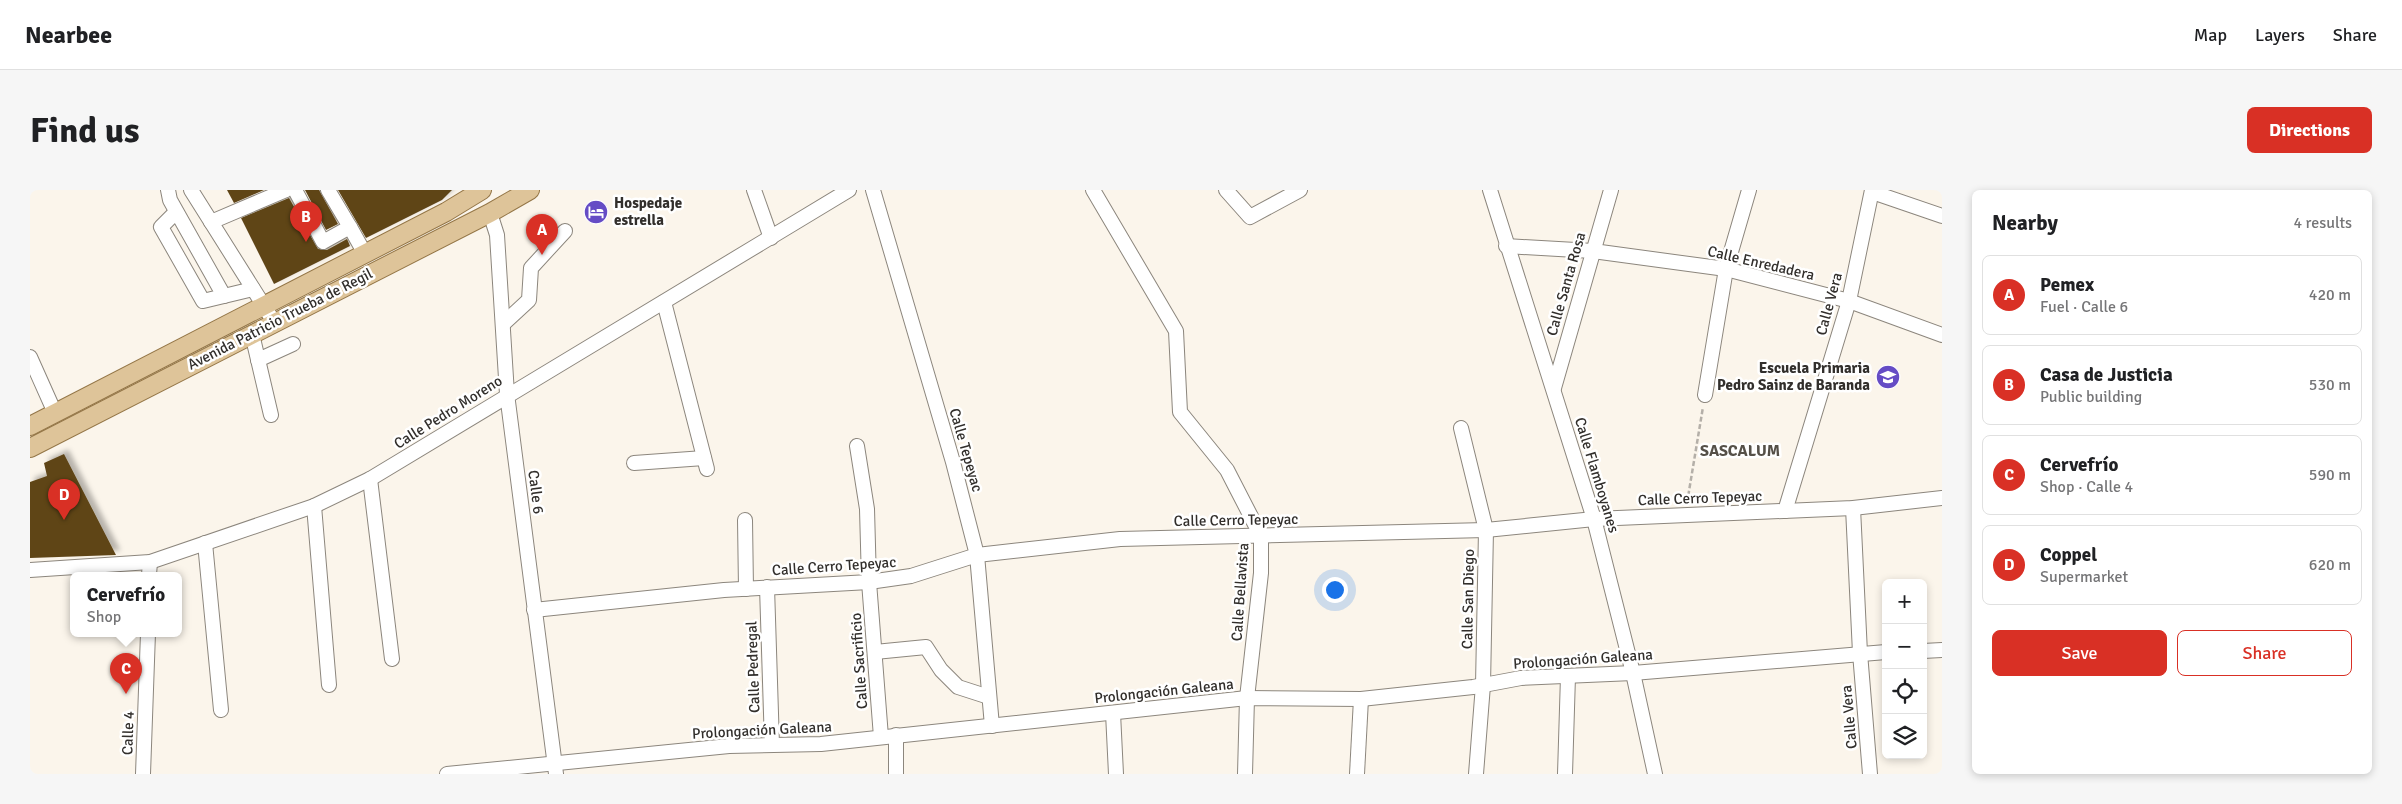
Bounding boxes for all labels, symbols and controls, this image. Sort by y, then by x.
text: Nearbee [25,20,112,50]
text: Map [2194,24,2227,46]
text: Layers [2255,24,2305,46]
text: Share [2333,24,2377,46]
button: Directions [2247,107,2372,153]
text: Find us [30,109,140,152]
place label: Hospedaje estrella [614,194,682,229]
hotel icon: Hospedaje estrella [583,199,609,225]
pin: B [290,201,322,242]
text: Nearby [1992,210,2058,236]
text: 4 results [2293,213,2352,233]
pin: A [526,214,558,255]
street label: Calle Santa Rosa [1543,230,1589,338]
street label: Calle Enredadera [1706,242,1816,284]
street label: Avenida Patricio Trueba de Regil [184,264,376,374]
street label: Calle Vera [1812,271,1846,337]
text: Pemex [2040,273,2094,297]
text: A [2004,285,2014,305]
text: 420 m [2309,285,2351,305]
text: Fuel · Calle 6 [2040,297,2128,317]
place label: Escuela Primaria Pedro Sainz de Baranda [1717,359,1870,394]
text: Casa de Justicia [2040,363,2173,387]
school or university icon: Escuela Primaria Pedro Sainz de Baranda [1875,364,1901,390]
street label: Calle Pedro Moreno [390,371,506,453]
text: B [2004,375,2014,395]
text: 530 m [2309,375,2351,395]
text: Public building [2040,387,2142,407]
street label: Calle Tepeyac [945,406,987,494]
street label: Calle Flamboyanes [1571,415,1623,535]
district label: SASCALUM [1700,441,1780,461]
text: Cervefrío [2040,453,2118,477]
text: C [2004,465,2014,485]
text: 590 m [2309,465,2351,485]
street label: Calle 6 [524,469,548,515]
text: Shop · Calle 4 [2040,477,2133,497]
pin: D [48,479,80,520]
street label: Calle Cerro Tepeyac [1637,487,1763,509]
street label: Calle Cerro Tepeyac [1174,510,1298,530]
street label: Calle Bellavista [1228,542,1252,642]
text: Coppel [2040,543,2097,567]
street label: Calle San Diego [1458,549,1478,649]
street label: Calle Cerro Tepeyac [771,553,897,579]
text: D [2004,555,2014,575]
text: 620 m [2309,555,2351,575]
text: Supermarket [2040,567,2128,587]
popup [70,572,182,637]
your location [1322,577,1348,603]
map controls [1882,579,1927,759]
button: + [1882,579,1927,624]
text: Cervefrío [87,583,165,607]
text: Shop [87,607,121,627]
street label: Calle Sacrificio [847,612,871,710]
street label: Calle Pedregal [742,621,764,713]
button: − [1882,624,1927,669]
button: Save [1992,630,2167,676]
button: Share [2177,630,2352,676]
street label: Prolongación Galeana [1513,645,1653,673]
pin: C [110,653,142,694]
button: locate [1882,669,1927,714]
street label: Prolongación Galeana [1093,675,1235,707]
street label: Calle Vera [1837,684,1861,750]
street label: Calle 4 [118,711,138,755]
button: layers [1882,714,1927,759]
street label: Prolongación Galeana [692,717,832,743]

